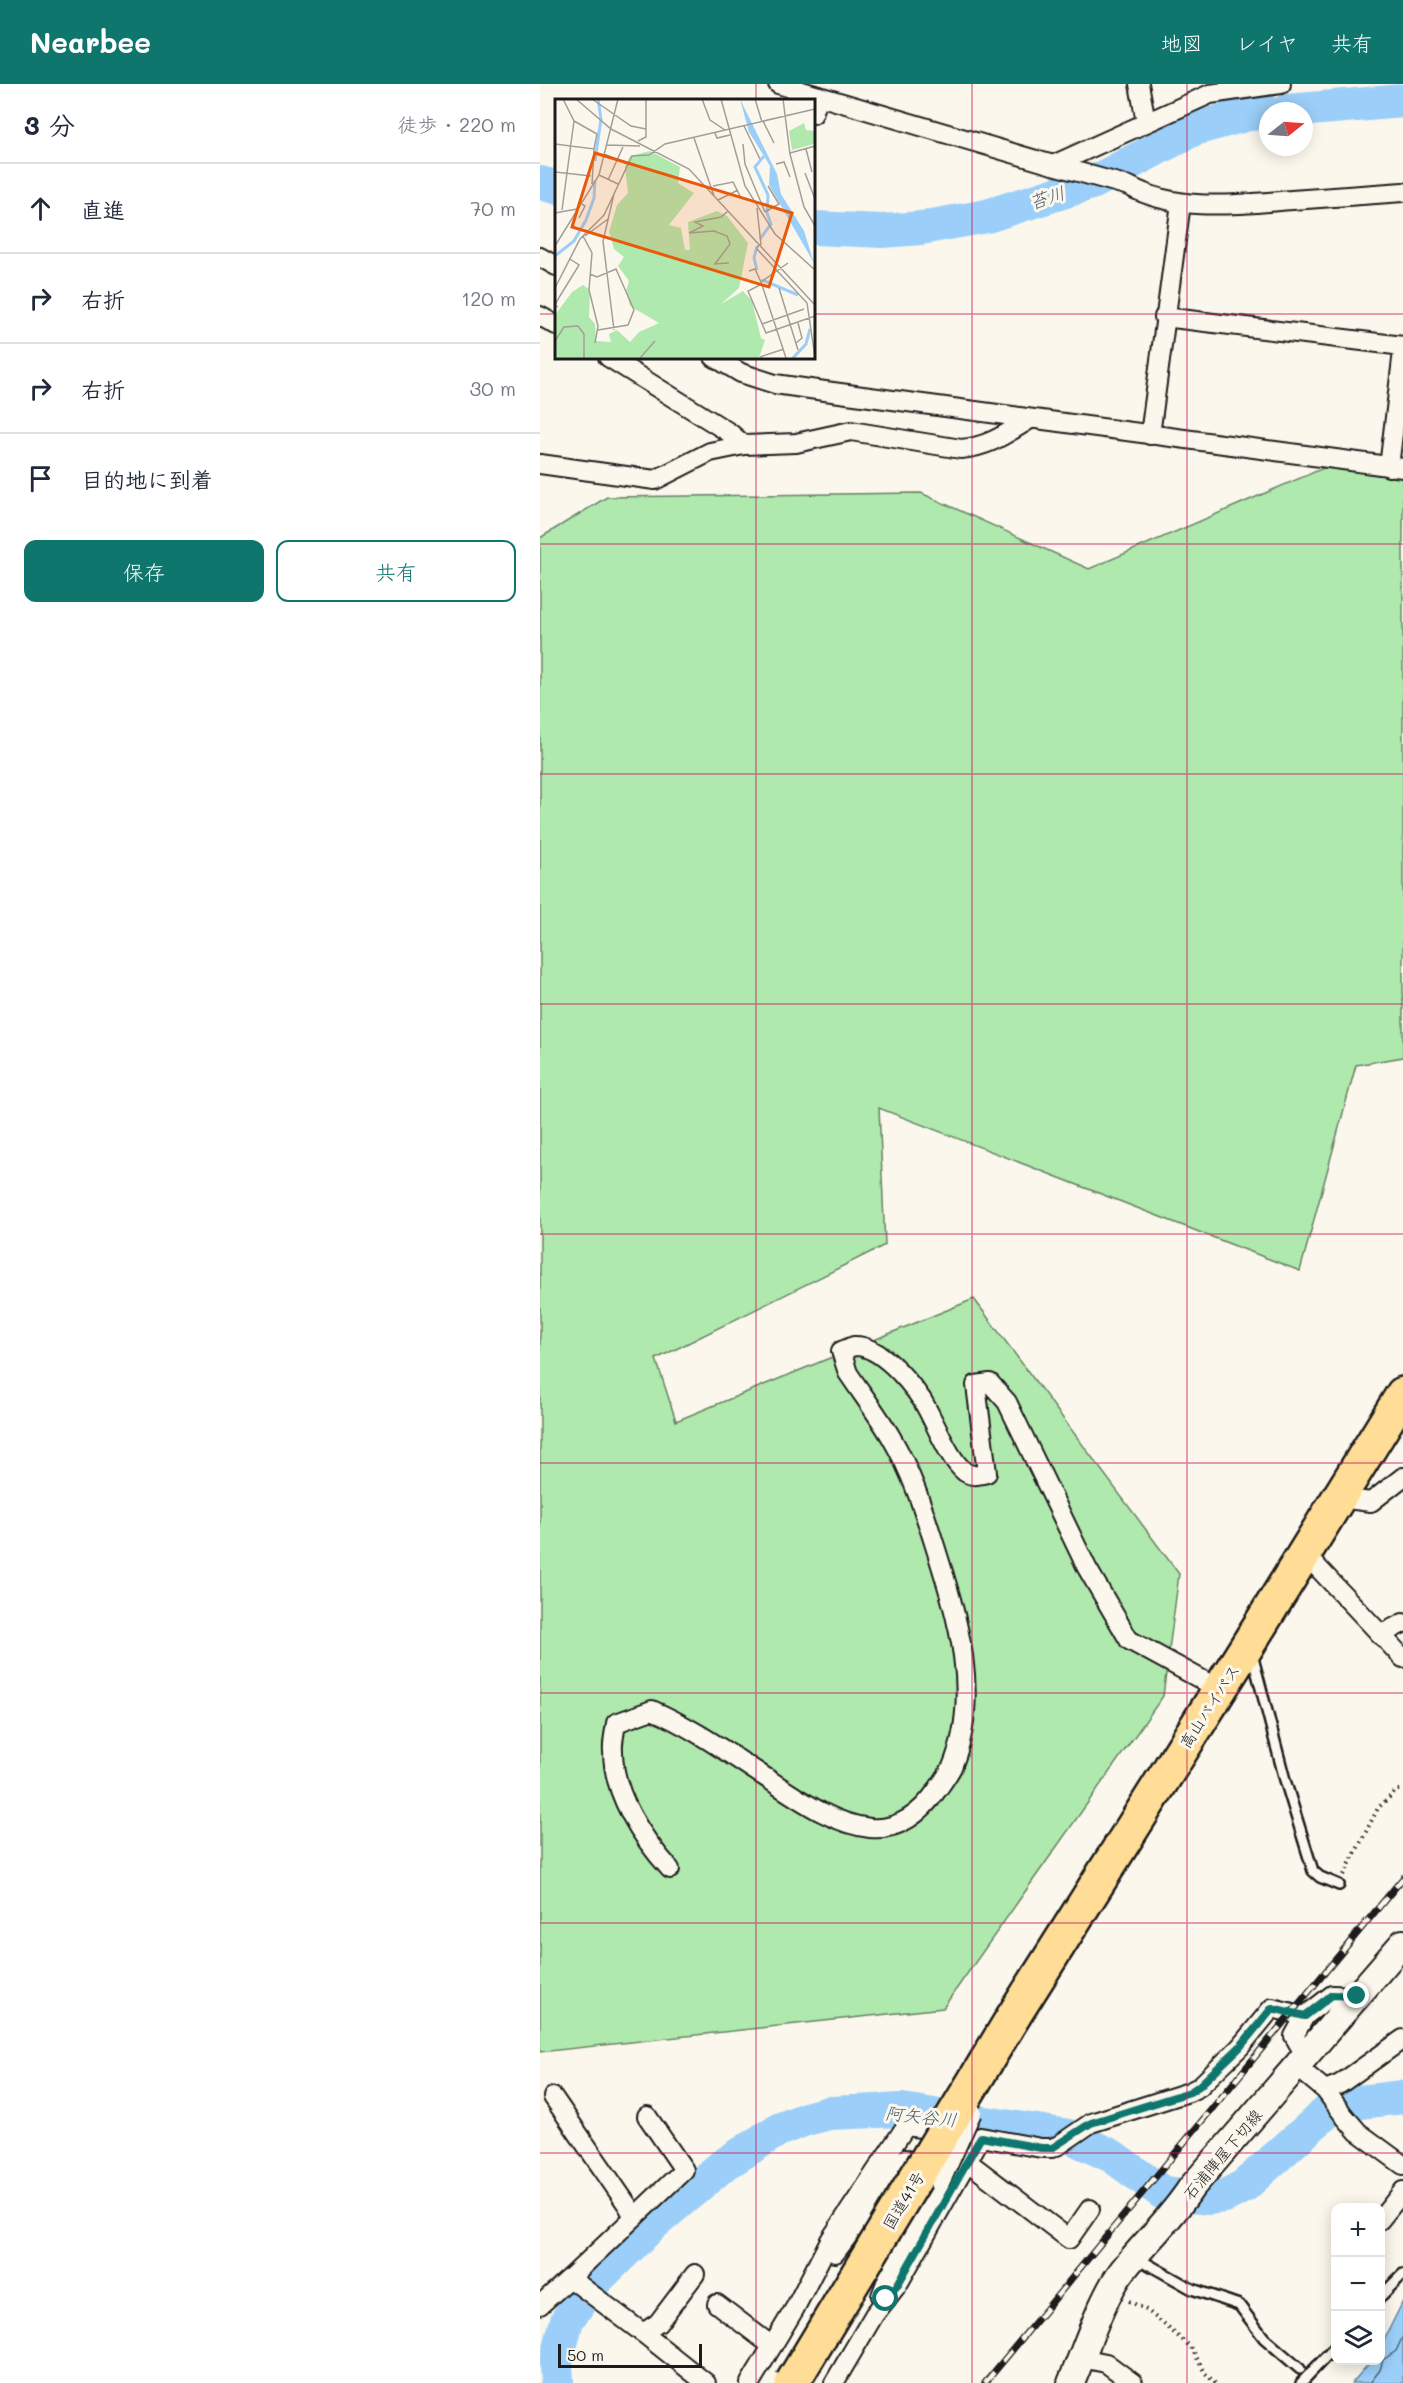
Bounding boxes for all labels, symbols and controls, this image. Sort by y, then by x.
text: Nearbee [30,24,151,60]
text: 地図 [1161,29,1203,56]
text: レイヤ [1236,29,1298,56]
text: 共有 [1331,29,1373,56]
inset map [555,99,814,358]
north arrow [1259,102,1313,156]
text: 3 分 [24,108,75,142]
text: 徒歩 · 220 m [398,111,516,137]
water label: 苔川 [1026,180,1068,214]
icon: ahead [24,192,57,225]
text: 直進 [81,195,125,224]
text: 70 m [470,195,516,221]
icon: right [24,282,57,315]
text: 右折 [81,285,125,314]
text: 120 m [461,285,516,311]
icon: right [24,372,57,405]
text: 右折 [81,375,125,404]
text: 30 m [470,375,516,401]
icon: arrive [24,462,57,495]
text: 目的地に到着 [81,465,213,494]
button: 保存 [24,540,264,602]
button: 共有 [276,540,516,602]
street label: 高山バイパス [1174,1660,1244,1752]
route end [1343,1982,1369,2008]
water label: 阿矢谷川 [884,2100,958,2132]
street label: 石浦陣屋下切線 [1178,2104,1266,2204]
street label: 国道41号 [877,2167,929,2233]
map controls [1331,2203,1385,2365]
button: + [1331,2203,1385,2257]
button: − [1331,2257,1385,2311]
route start [872,2285,898,2311]
button: layers [1331,2311,1385,2365]
scale bar [558,2341,702,2368]
text: 50 m [567,2344,604,2365]

